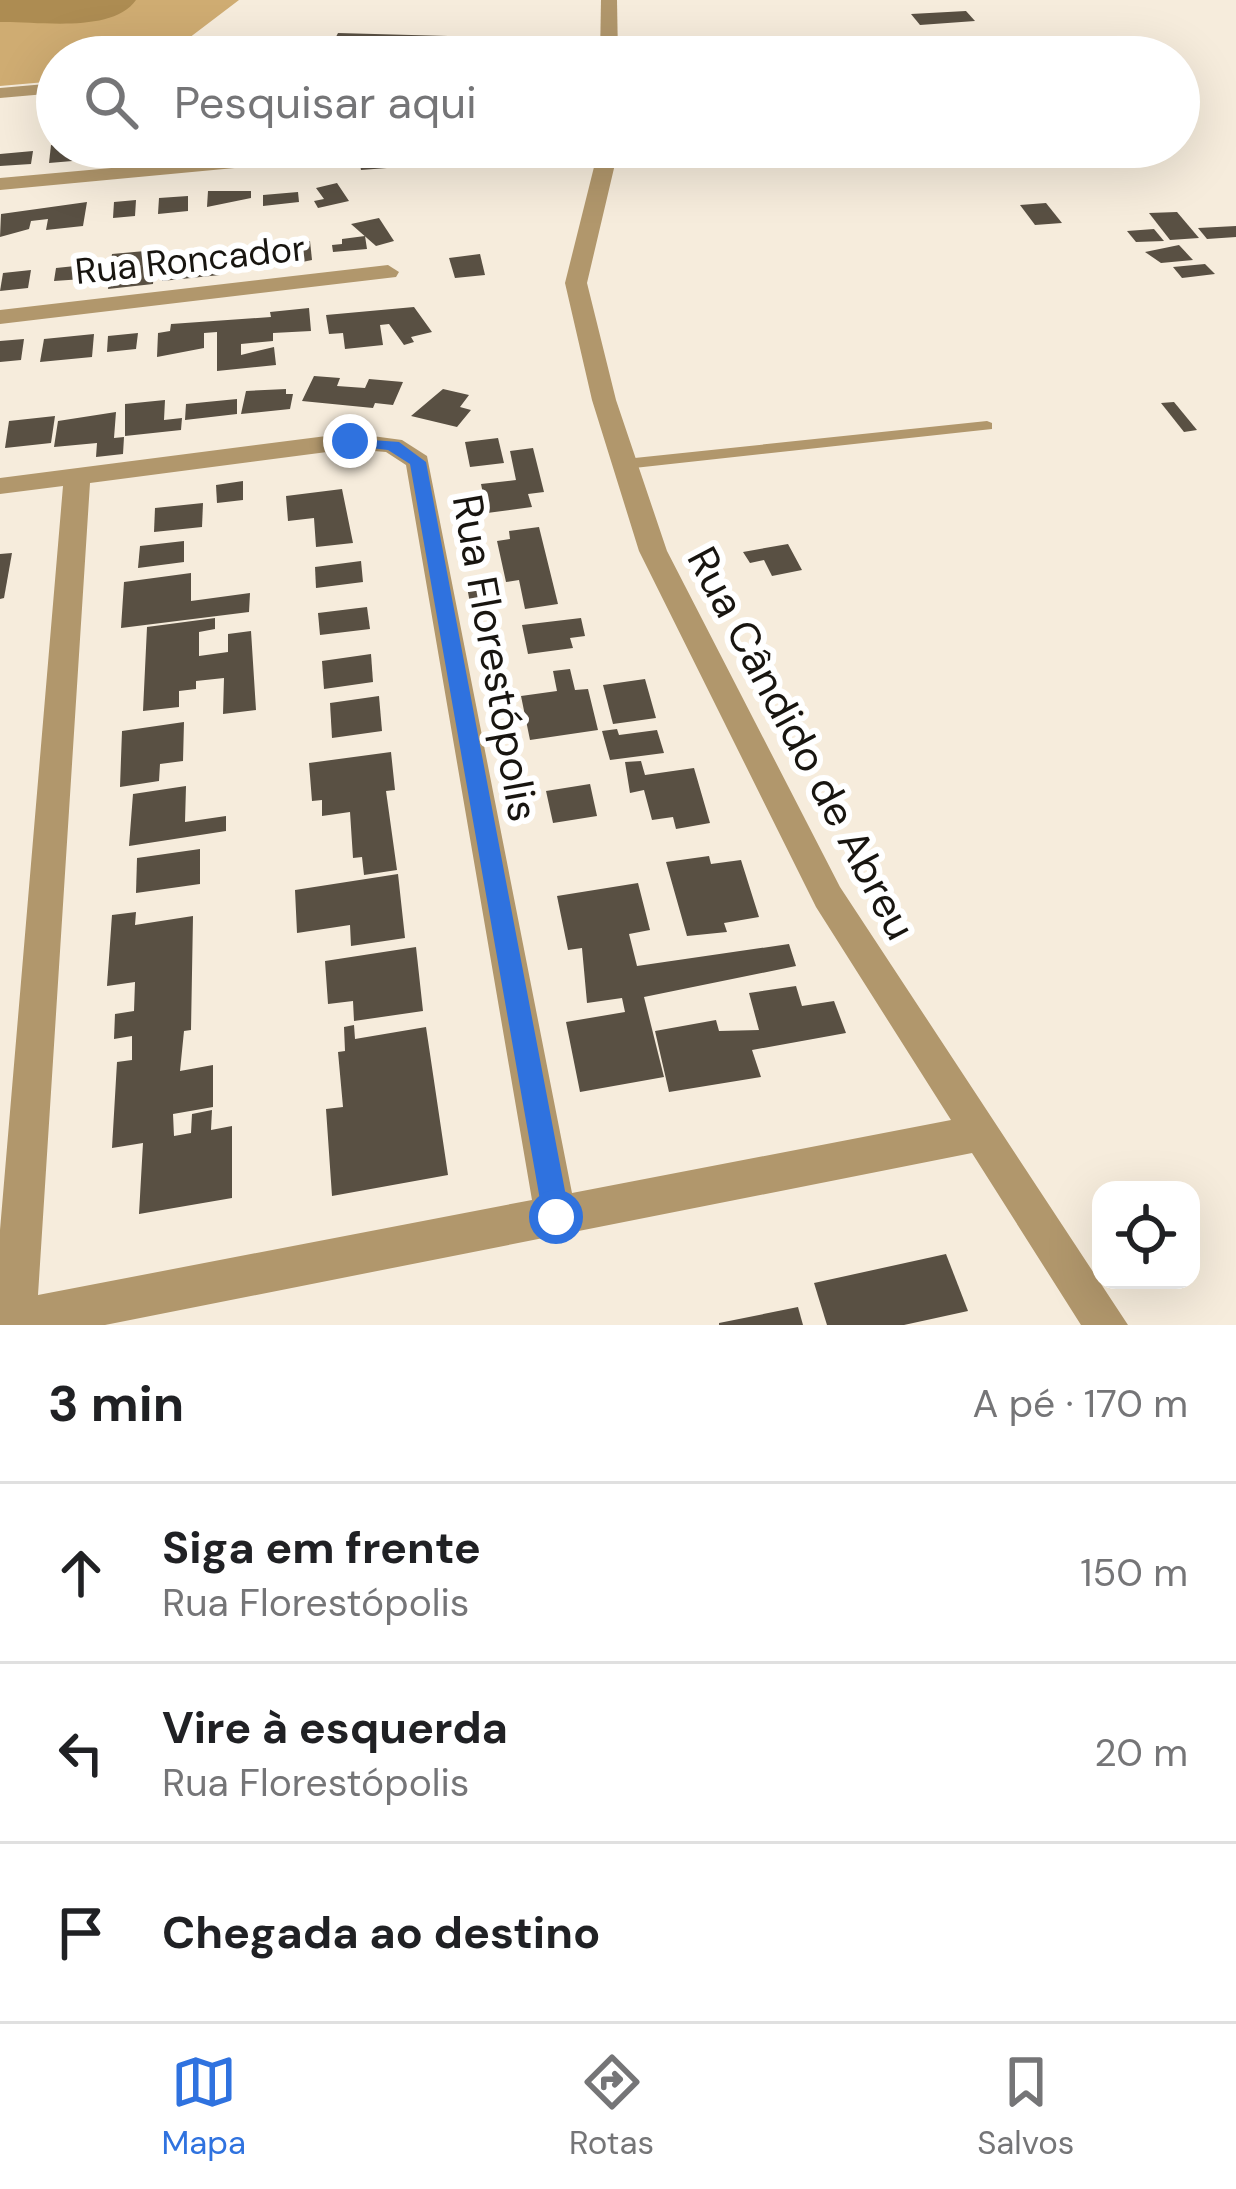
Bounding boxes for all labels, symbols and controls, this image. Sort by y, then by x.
search box [36,36,1200,168]
icon: search [78,69,144,135]
text: Pesquisar aqui [174,73,477,132]
street label: Rua Roncador [73,224,307,295]
route end [323,414,377,468]
street label: Rua Florestópolis [440,490,551,826]
street label: Rua Cândido de Abreu [675,537,928,949]
map controls [1092,1181,1200,1289]
button: locate [1092,1181,1200,1289]
route start [529,1190,583,1244]
text: 3 min [48,1370,184,1437]
text: A pé · 170 m [972,1378,1188,1429]
text: Siga em frente [162,1518,481,1577]
icon: ahead [48,1540,114,1606]
text: 150 m [1080,1547,1188,1598]
text: Rua Florestópolis [162,1577,469,1628]
text: Vire à esquerda [162,1698,508,1757]
icon: left [48,1720,114,1786]
text: 20 m [1094,1727,1188,1778]
text: Rua Florestópolis [162,1757,469,1808]
icon: arrive [48,1900,114,1966]
text: Chegada ao destino [162,1903,600,1962]
tab: Mapa [162,2049,246,2164]
tab: Rotas [569,2049,654,2164]
tab: Salvos [977,2049,1074,2164]

